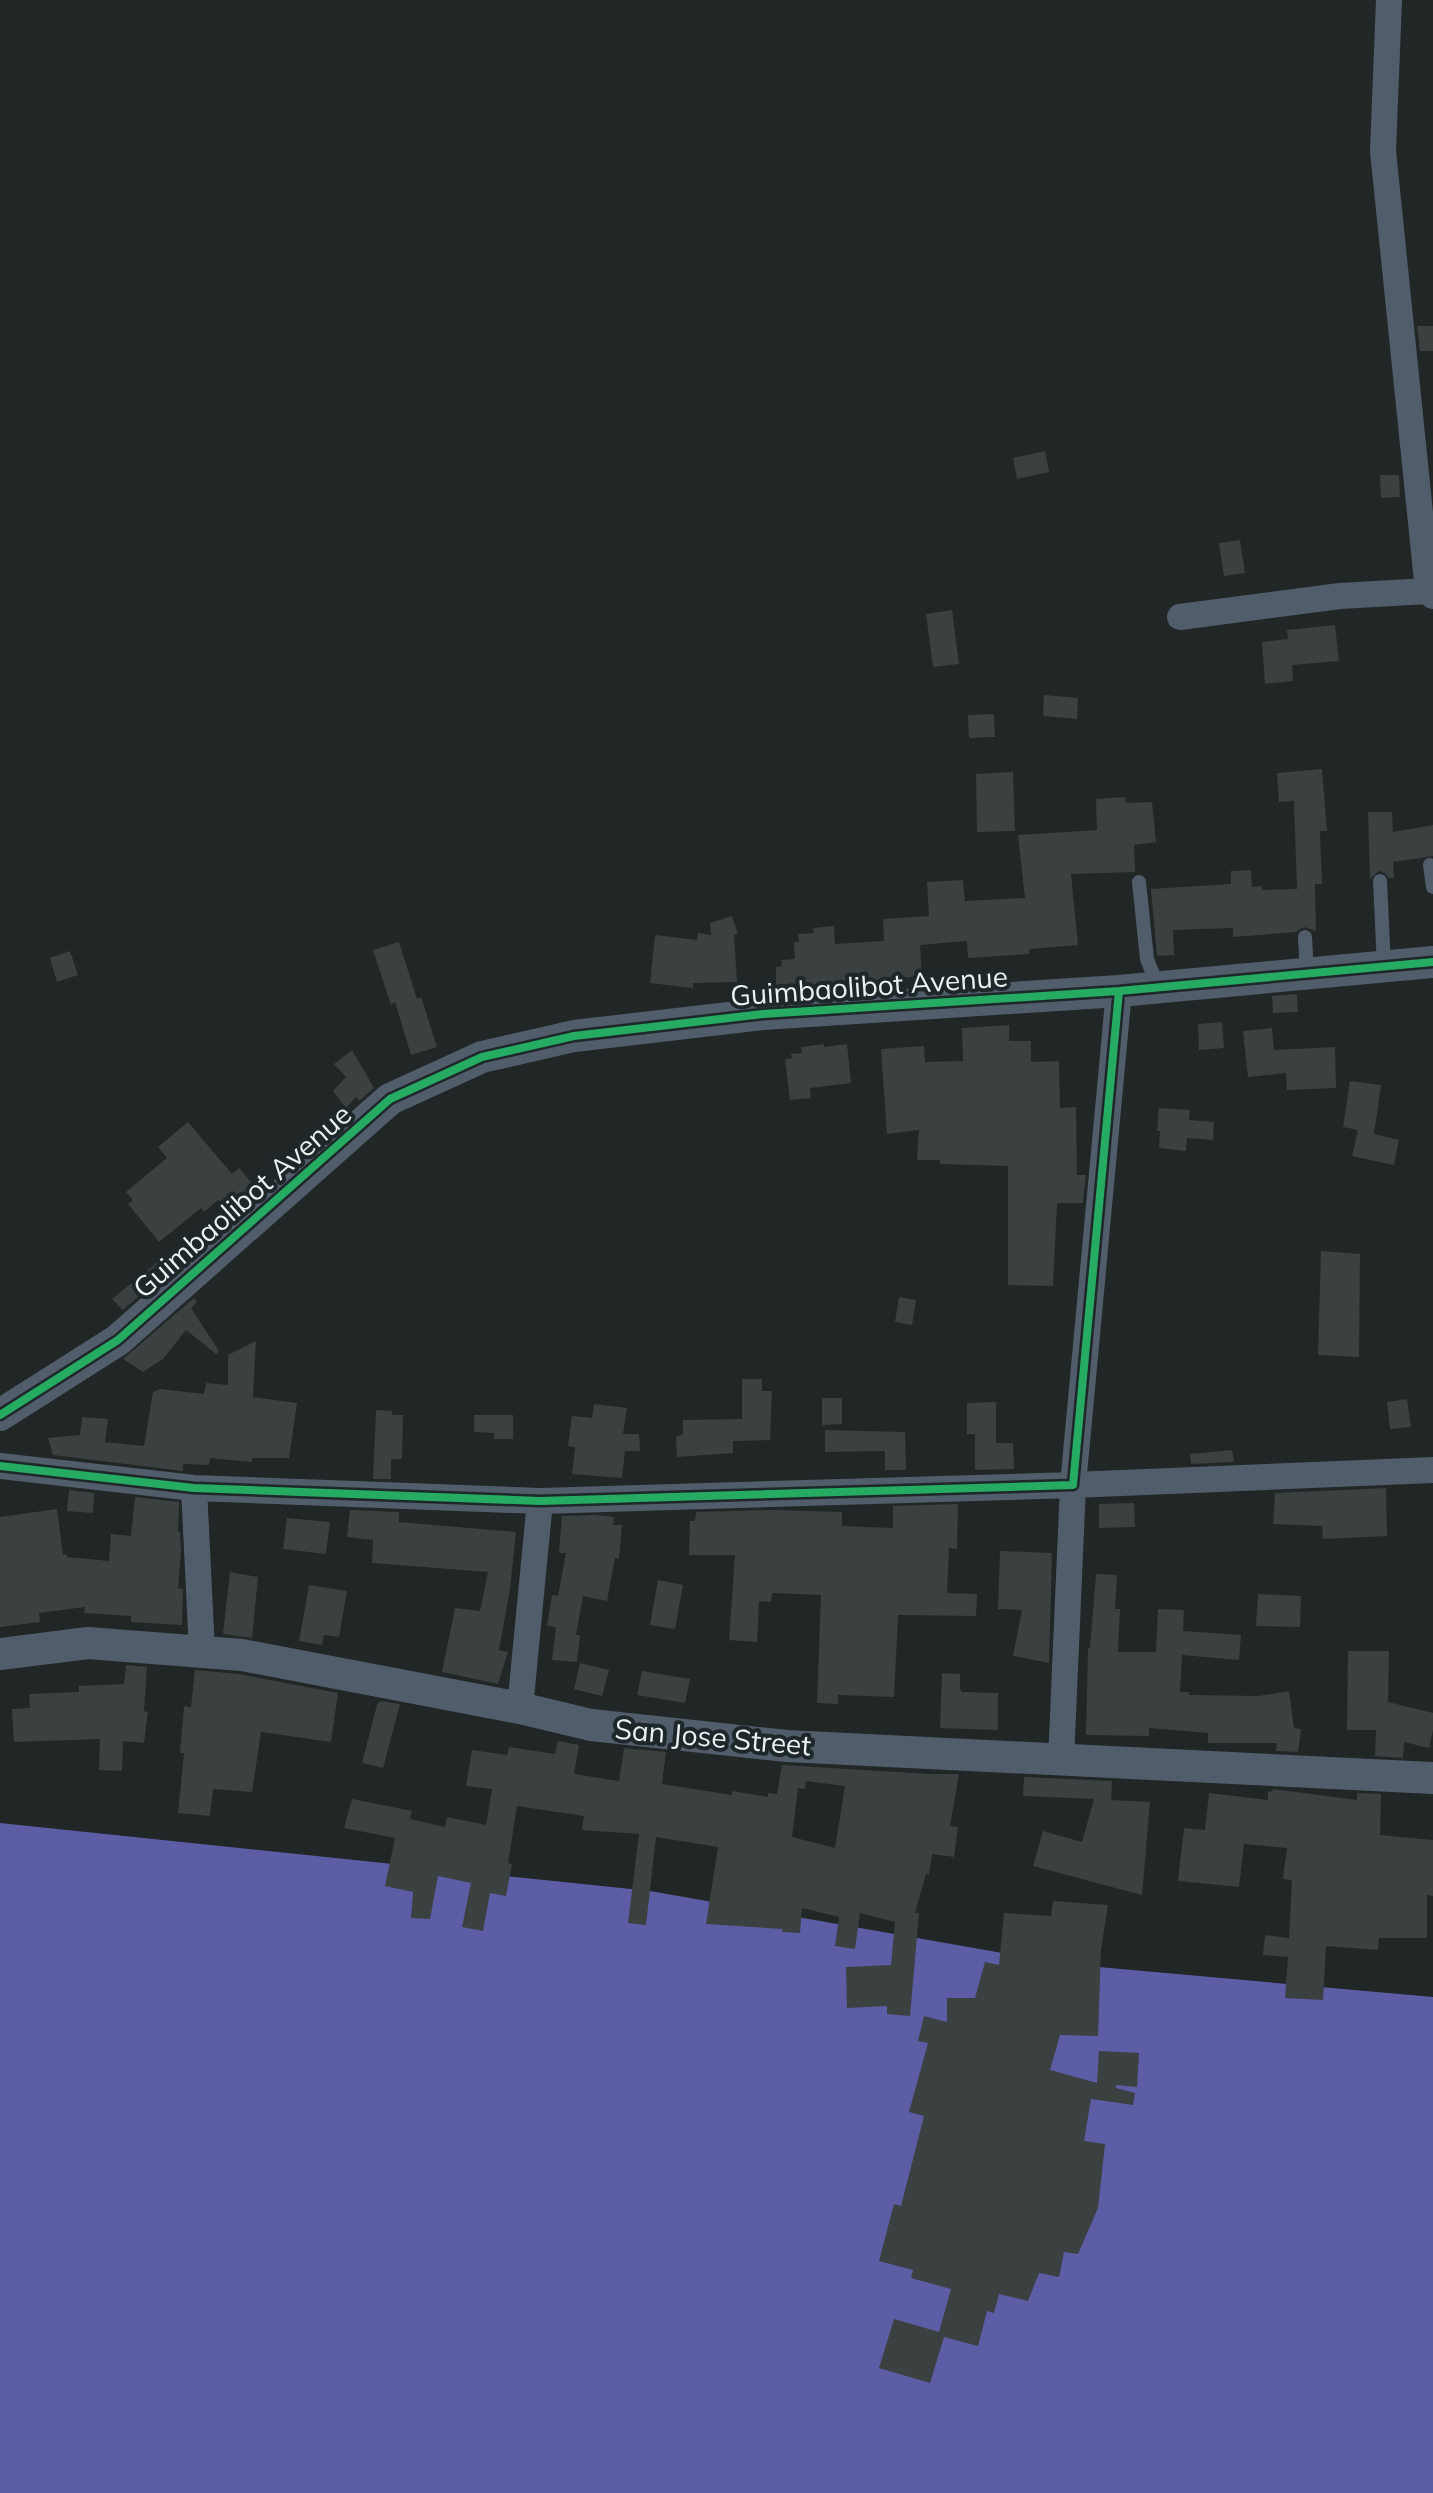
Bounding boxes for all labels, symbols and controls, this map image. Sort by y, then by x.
street label: Guimbaolibot Avenue [729,958,1009,1013]
street label: Guimbaolibot Avenue [125,1096,358,1305]
street label: San Jose Street [613,1710,813,1763]

